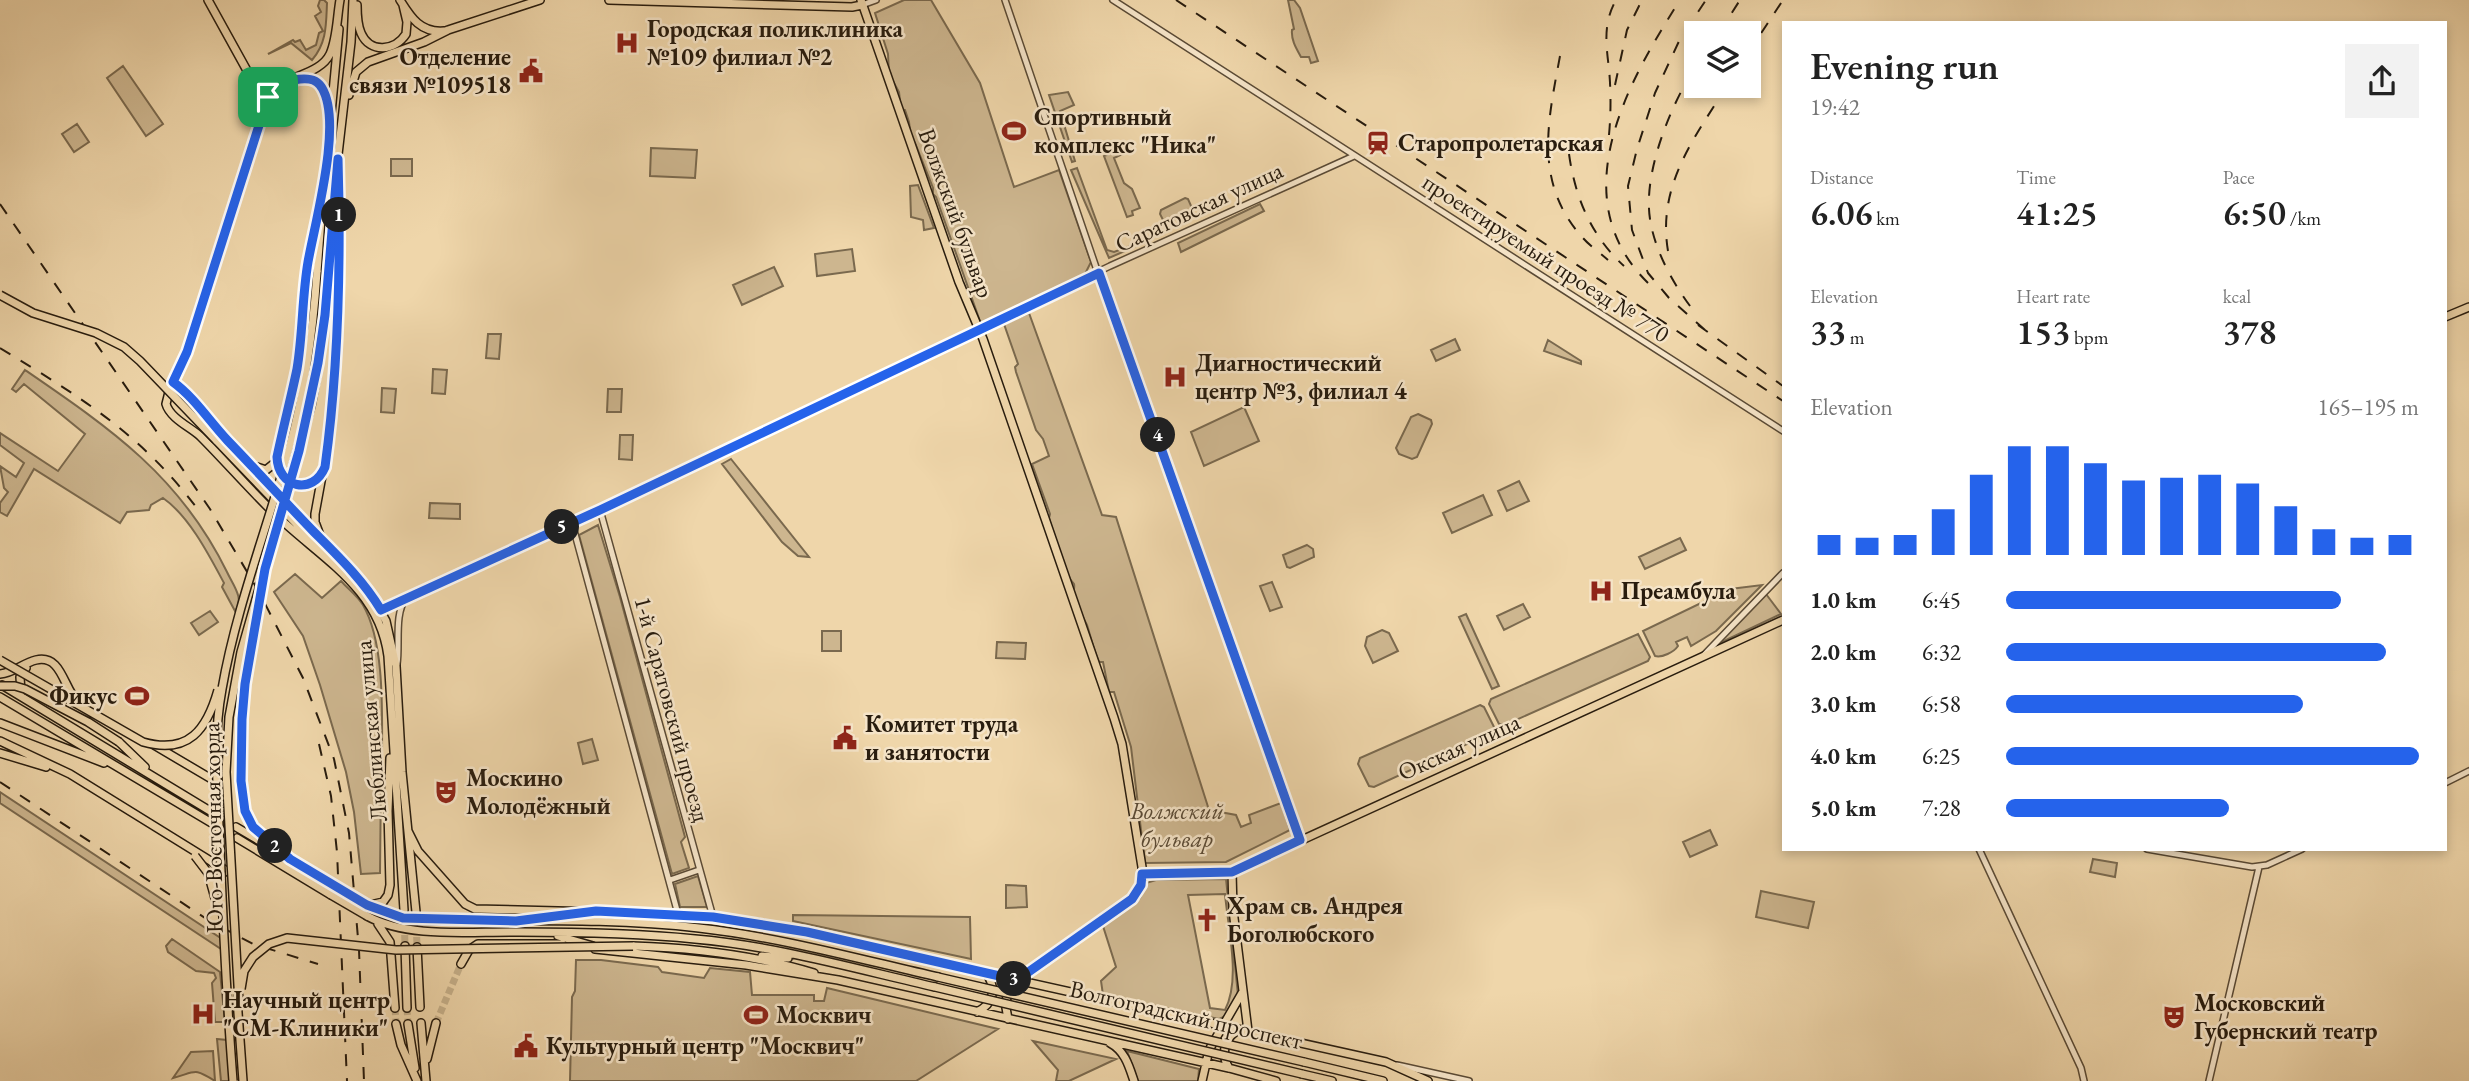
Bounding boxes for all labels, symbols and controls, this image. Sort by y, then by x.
place label: Городская поликлиника №109 филиал №2 [647,13,903,72]
map controls [1684,21,1761,98]
button: layers [1684,21,1761,98]
hospital icon: Городская поликлиника №109 филиал №2 [613,29,641,57]
place label: Отделение связи №109518 [349,41,511,100]
text: Evening run [1810,41,1999,90]
button: share [2345,44,2419,118]
public building icon: Отделение связи №109518 [517,57,545,85]
pin [238,67,298,127]
icon: arrive [249,78,287,116]
text: 19:42 [1810,92,1860,122]
place label: Спортивный комплекс "Ника" [1034,101,1216,160]
sports icon: Спортивный комплекс "Ника" [1000,117,1028,145]
street label: Волжский бульвар [911,124,1001,302]
place label: Старопролетарская [1398,127,1604,158]
station icon: Старопролетарская [1364,129,1392,157]
street label: Саратовская улица [1110,154,1288,259]
text: Distance [1810,165,1873,190]
text: Time [2016,165,2056,190]
text: Pace [2223,165,2255,190]
street label: проектируемый проезд № 770 [1417,166,1676,349]
text: 6.06 [1810,190,1872,235]
text: 41:25 [2016,190,2098,235]
text: 6:50 [2223,190,2286,235]
pin: 1 [322,198,356,232]
text: 1 [333,202,344,227]
text: km [1872,206,1900,231]
text: /km [2286,206,2321,231]
text: Elevation [1810,284,1878,309]
text: Heart rate [2016,284,2090,309]
text: kcal [2223,284,2251,309]
text: 33 [1810,309,1846,354]
text: 153 [2016,309,2070,354]
text: 378 [2223,309,2277,354]
text: m [1846,325,1865,350]
text: bpm [2070,325,2108,350]
place label: Диагностический центр №3, филиал 4 [1195,347,1407,406]
hospital icon: Диагностический центр №3, филиал 4 [1161,363,1189,391]
text: Elevation [1810,392,1893,422]
text: 165–195 m [2318,392,2419,422]
pin: 4 [1140,418,1176,452]
text: 4 [1152,422,1163,447]
pin: 5 [544,510,580,544]
text: 5 [556,514,567,539]
place label: Преамбула [1621,575,1736,607]
hospital icon: Преамбула [1587,577,1615,605]
text: 1.0 km [1810,585,1877,615]
text: 6:45 [1922,585,1961,615]
street label: 1-й Саратовский проезд [627,593,718,825]
text: 2.0 km [1810,637,1877,667]
text: 6:32 [1922,637,1961,667]
street label: Люблинская улица [347,639,394,823]
place label: Фикус [50,680,117,712]
sports icon: Фикус [123,682,151,710]
text: 3.0 km [1810,689,1877,719]
text: 6:58 [1922,689,1961,719]
street label: Окская улица [1393,706,1525,787]
place label: Комитет труда и занятости [865,708,1019,767]
street label: Юго-Восточная хорда [195,722,230,934]
public building icon: Комитет труда и занятости [831,724,859,752]
text: 4.0 km [1810,741,1877,771]
text: 6:25 [1922,741,1961,771]
place label: Москино Молодёжный [466,762,611,821]
theatre icon: Москино Молодёжный [432,778,460,806]
text: 5.0 km [1810,793,1877,823]
text: 7:28 [1922,793,1961,823]
park label: Волжский бульвар [1129,795,1224,854]
pin: 2 [258,828,292,864]
text: 2 [269,833,280,858]
place label: Храм св. Андрея Боголюбского [1226,890,1403,949]
church icon: Храм св. Андрея Боголюбского [1193,906,1221,934]
pin: 3 [996,962,1032,996]
text: 3 [1008,966,1019,991]
street label: Волгоградский проспект [1067,973,1306,1056]
place label: Научный центр "СМ-Клиники" [223,984,390,1043]
place label: Московский Губернский театр [2194,987,2378,1047]
place label: Москвич [776,999,872,1030]
hospital icon: Научный центр "СМ-Клиники" [189,1000,217,1028]
sports icon: Москвич [742,1001,770,1029]
theatre icon: Московский Губернский театр [2160,1003,2188,1031]
place label: Культурный центр "Москвич" [546,1030,864,1062]
public building icon: Культурный центр "Москвич" [512,1032,540,1060]

